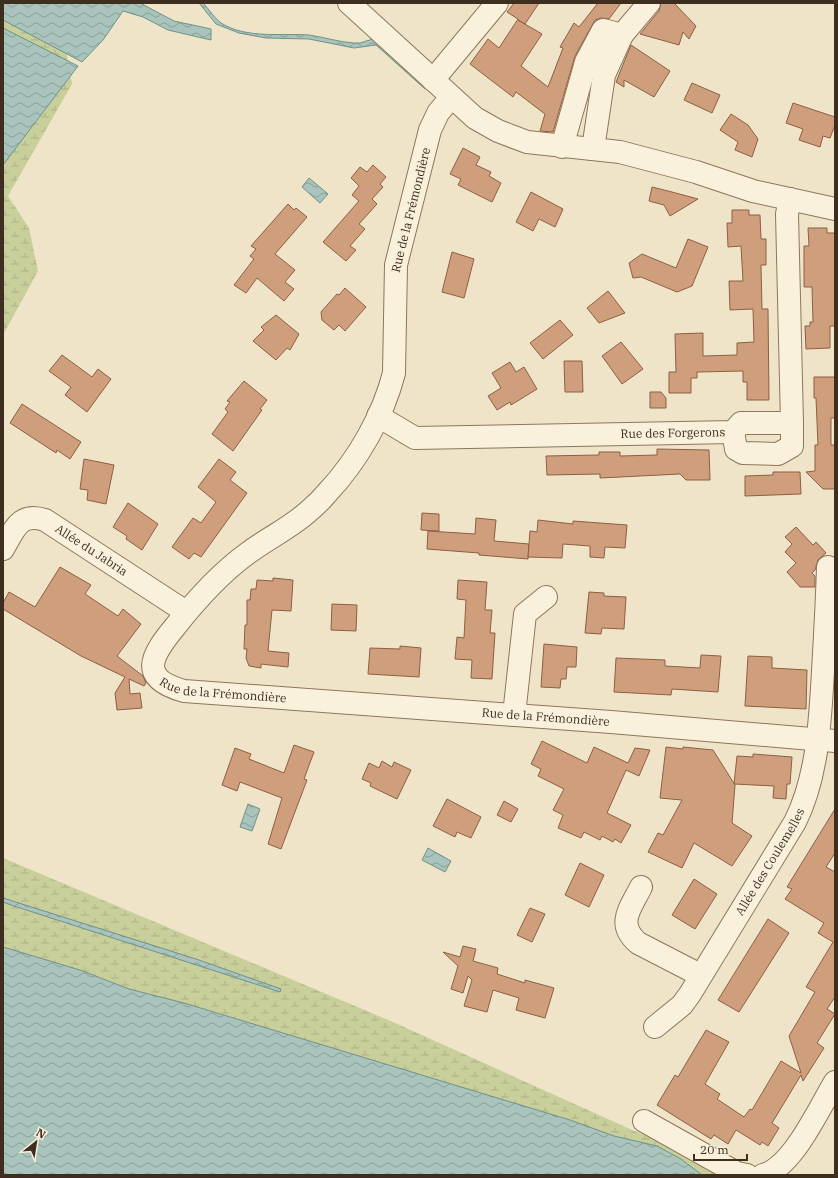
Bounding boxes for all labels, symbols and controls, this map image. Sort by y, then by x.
street label: Rue de la Frémondière [388,146,433,274]
street label: Rue des Forgerons [620,424,726,441]
street label: Allée du Jabria [53,521,131,579]
street label: Rue de la Frémondière [157,674,287,705]
street label: Rue de la Frémondière [481,705,610,729]
street label: Allée des Coulemelles [732,806,807,918]
north arrow [16,1122,56,1162]
text: N [34,1125,49,1142]
scale bar [694,1136,747,1162]
text: 20 m [700,1142,729,1157]

